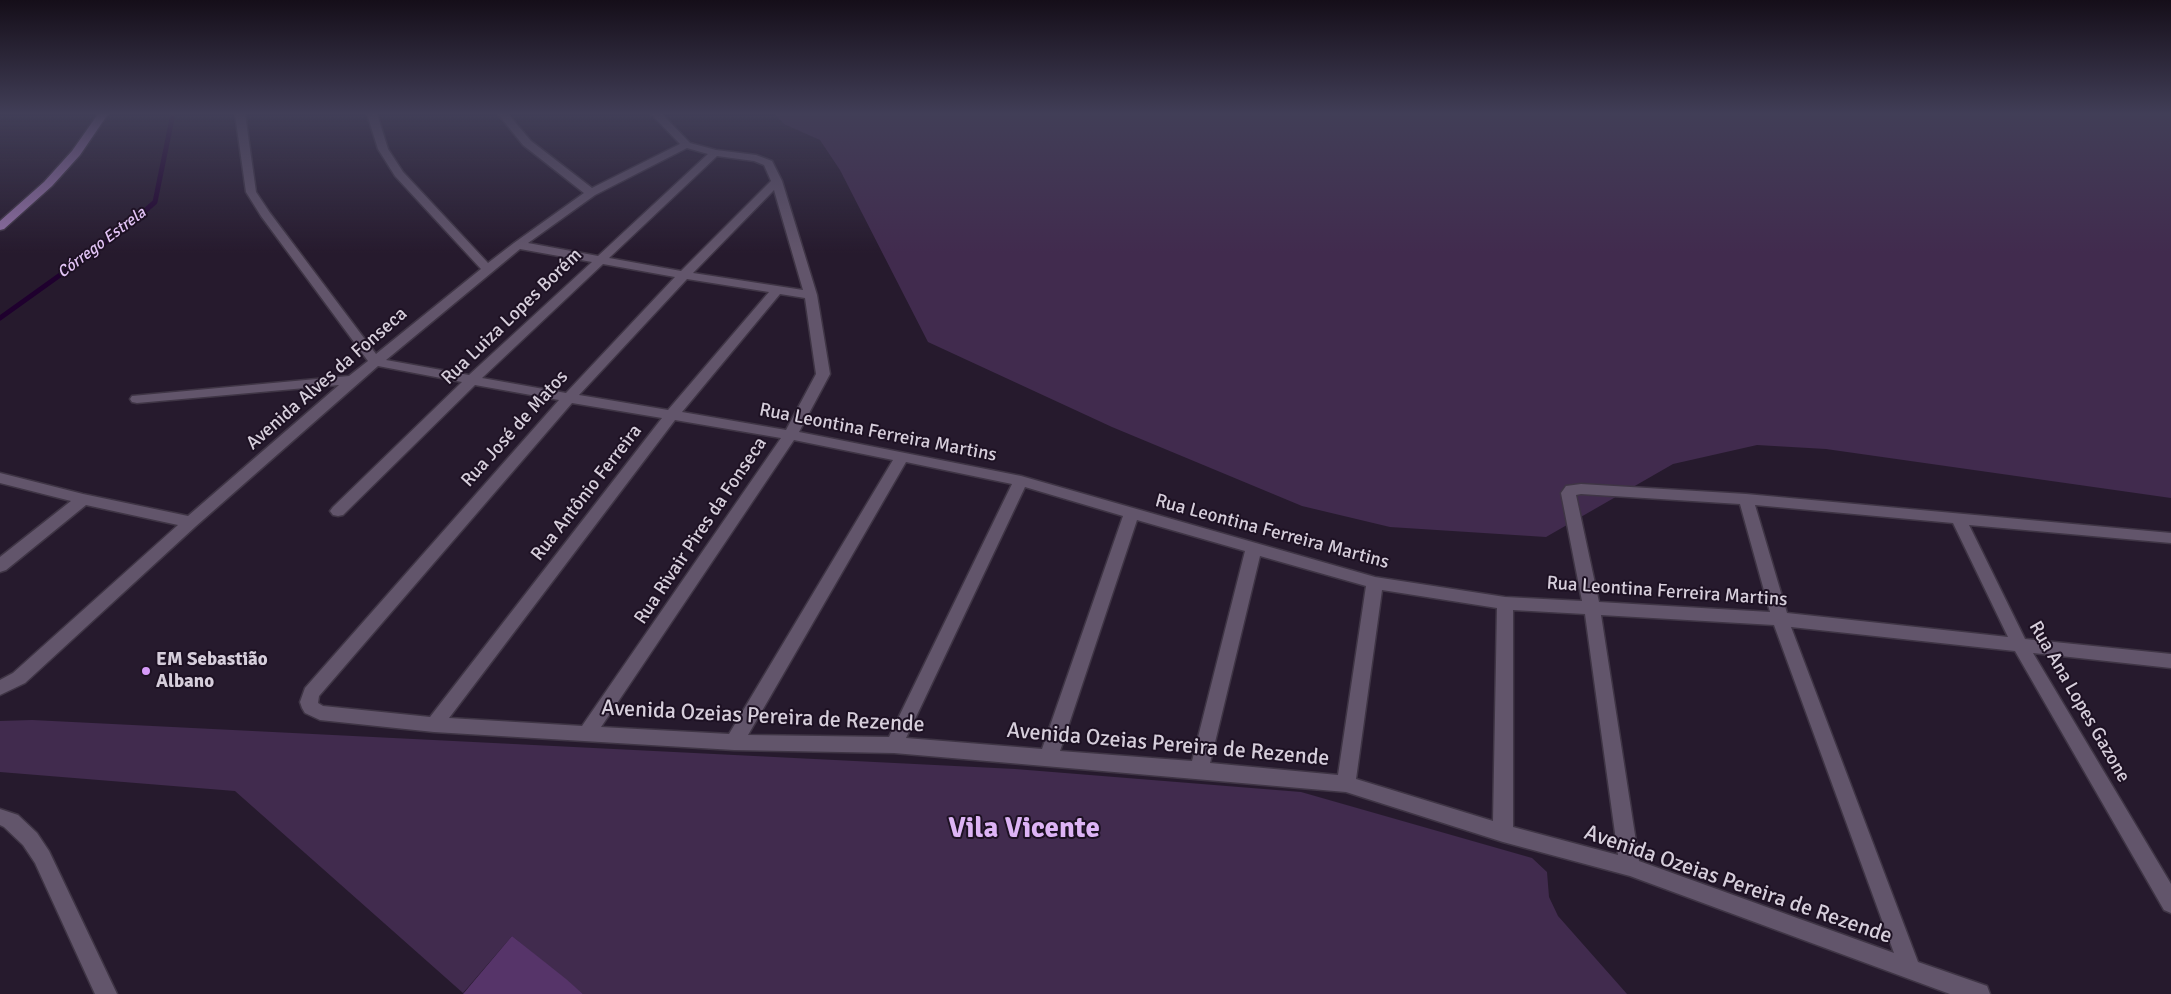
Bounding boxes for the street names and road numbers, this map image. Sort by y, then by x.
street label: Rua Luiza Lopes Borém [437,244,587,390]
street label: Avenida Alves da Fonseca [242,303,412,455]
street label: Rua José de Matos [457,366,573,492]
street label: Rua Leontina Ferreira Martins [757,399,999,467]
street label: Rua Antônio Ferreira [527,420,647,566]
street label: Rua Rivair Pires da Fonseca [630,433,772,629]
street label: Rua Leontina Ferreira Martins [1153,490,1391,574]
street label: Rua Leontina Ferreira Martins [1546,572,1788,612]
street label: Rua Ana Lopes Gazone [2024,617,2134,787]
street label: Avenida Ozeias Pereira de Rezende [601,695,925,739]
street label: Avenida Ozeias Pereira de Rezende [1006,718,1330,772]
street label: Avenida Ozeias Pereira de Rezende [1581,820,1895,950]

